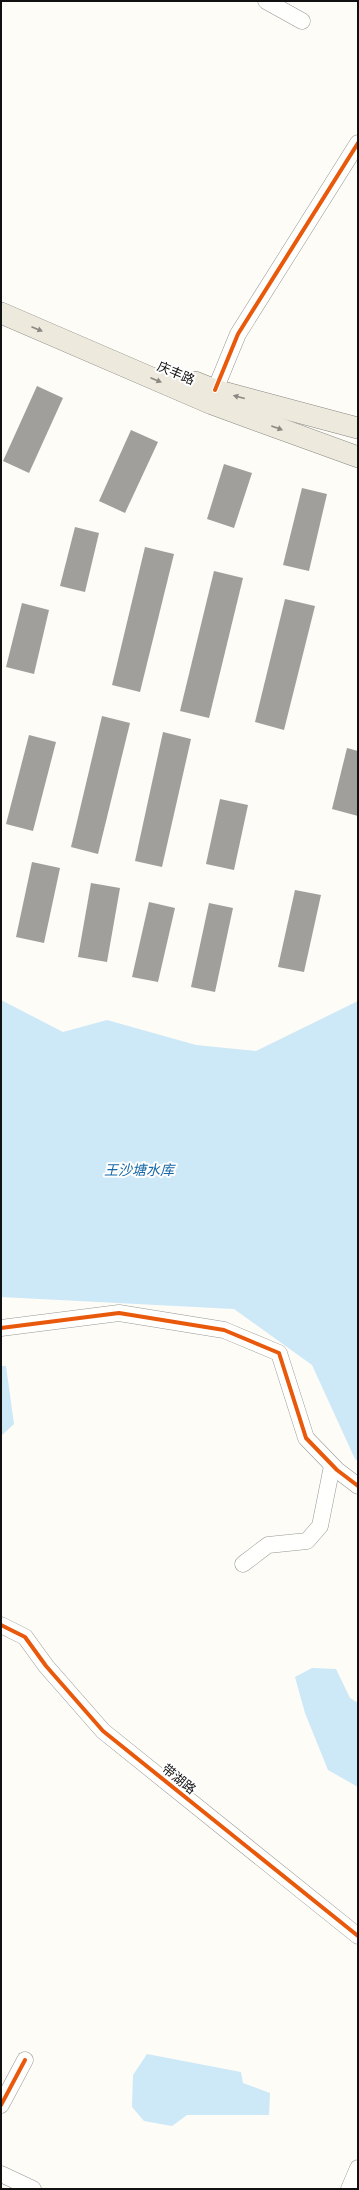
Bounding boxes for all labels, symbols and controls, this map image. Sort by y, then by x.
one-way arrow [31,326,43,332]
street label: 庆丰路 [155,358,197,388]
one-way arrow [151,377,162,383]
one-way arrow [233,393,245,399]
one-way arrow [271,426,283,432]
water label: 王沙塘水库 [104,1161,176,1179]
street label: 带湖路 [158,1760,200,1798]

